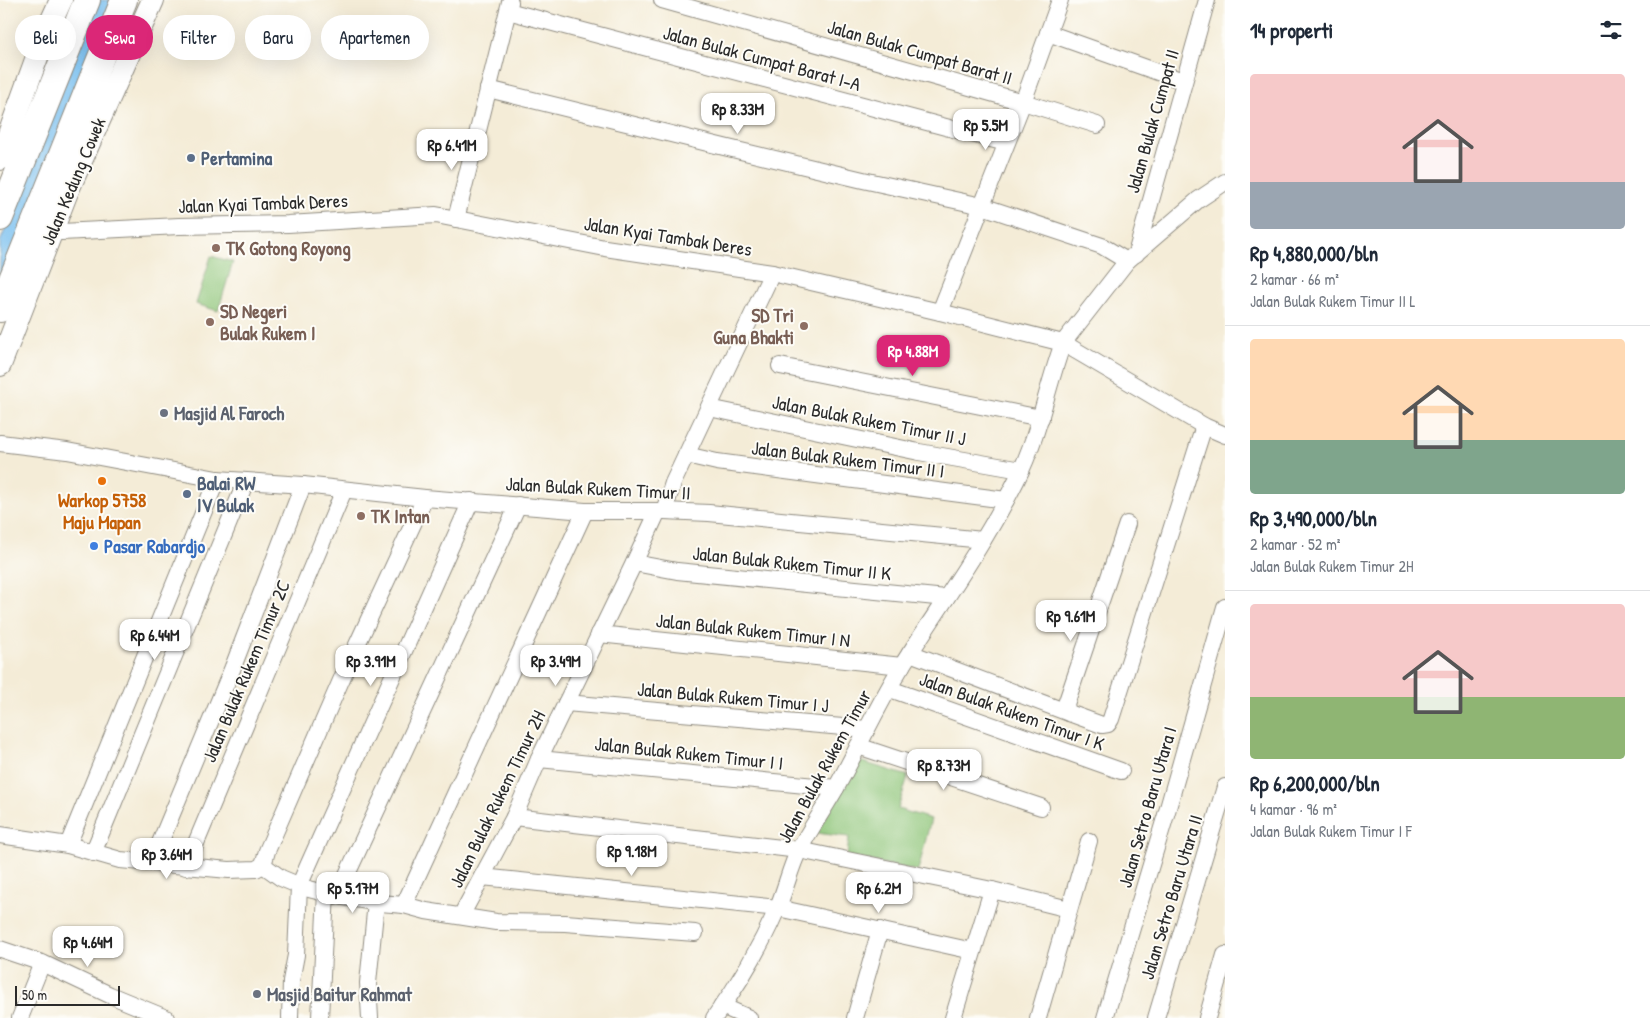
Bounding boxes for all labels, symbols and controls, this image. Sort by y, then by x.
street label: Jalan Bulak Cumpat Barat II [825,13,1015,91]
chip: Beli [15,15,76,60]
chip: Sewa [86,15,153,60]
chip: Filter [163,15,235,60]
chip: Baru [245,15,311,60]
chip: Apartemen [321,15,429,60]
text: 14 properti [1250,16,1333,45]
icon: filters [1597,16,1625,44]
street label: Jalan Bulak Cumpat Barat I-A [660,19,864,97]
street label: Jalan Bulak Cumpat II [1119,46,1185,196]
pin: Rp 8.33M [686,92,790,135]
text: Rp 8.33M [712,98,764,120]
icon: home [1393,106,1483,196]
pin: Rp 5.5M [940,108,1032,151]
street label: Jalan Kedung Cowek [34,113,112,249]
text: Rp 5.5M [964,114,1008,136]
pin: Rp 6.41M [400,128,504,171]
text: Rp 6.41M [428,134,476,156]
place label: Pertamina [201,145,273,171]
marker: Pertamina [185,152,197,164]
street label: Jalan Kyai Tambak Deres [178,187,348,219]
street label: Jalan Kyai Tambak Deres [582,210,754,262]
place label: TK Gotong Royong [225,235,351,262]
text: Rp 4,880,000/bln [1250,239,1378,268]
marker: TK Gotong Royong [210,242,222,254]
text: 2 kamar · 66 m² [1250,268,1339,290]
text: Jalan Bulak Rukem Timur II L [1250,290,1416,312]
place label: SD Negeri Bulak Rukem I [220,298,315,346]
place label: SD Tri Guna Bhakti [713,302,794,350]
marker: SD Negeri Bulak Rukem I [204,316,216,328]
marker: SD Tri Guna Bhakti [798,320,810,332]
pin: Rp 4.88M [861,334,965,377]
text: Rp 4.88M [888,340,938,362]
icon: home [1393,372,1483,462]
street label: Jalan Bulak Rukem Timur II J [770,388,968,452]
place label: Masjid Al Faroch [174,400,284,426]
marker: Masjid Al Faroch [158,407,170,419]
street label: Jalan Bulak Rukem Timur II I [750,434,946,484]
place label: Balai RW IV Bulak [197,470,256,518]
street label: Jalan Bulak Rukem Timur II [505,470,691,506]
marker: Warkop 5758 Maju Mapan [96,475,108,487]
place label: Warkop 5758 Maju Mapan [58,487,146,536]
marker: Balai RW IV Bulak [181,488,193,500]
place label: TK Intan [370,503,430,529]
text: Rp 3,490,000/bln [1250,504,1377,533]
marker: TK Intan [355,510,367,522]
place label: Pasar Rabardjo [104,533,206,559]
text: 2 kamar · 52 m² [1250,533,1340,555]
marker: Pasar Rabardjo [88,540,100,552]
street label: Jalan Bulak Rukem Timur II K [691,540,893,586]
text: Jalan Bulak Rukem Timur 2H [1250,555,1413,577]
street label: Jalan Bulak Rukem Timur 2C [196,576,296,766]
pin: Rp 9.61M [1019,600,1123,642]
text: Rp 9.61M [1047,605,1095,627]
street label: Jalan Bulak Rukem Timur I N [655,607,851,653]
pin: Rp 6.44M [103,618,207,661]
text: Rp 6.44M [130,624,180,646]
icon: home [1393,637,1483,727]
pin: Rp 3.91M [319,644,423,687]
pin: Rp 3.49M [504,644,608,687]
text: Rp 3.91M [346,650,396,672]
text: Rp 3.49M [531,650,581,672]
street label: Jalan Bulak Rukem Timur I K [916,665,1108,757]
street label: Jalan Bulak Rukem Timur I J [636,676,830,718]
street label: Jalan Bulak Rukem Timur [771,684,877,847]
street label: Jalan Bulak Rukem Timur 2H [443,706,551,892]
street label: Jalan Setro Baru Utara I [1112,723,1182,891]
street label: Jalan Bulak Rukem Timur I I [593,730,785,776]
pin: Rp 8.73M [892,748,996,791]
text: Rp 8.73M [918,754,970,776]
text: Rp 6,200,000/bln [1250,769,1380,798]
text: 4 kamar · 96 m² [1250,798,1337,820]
street label: Jalan Setro Baru Utara II [1134,811,1208,983]
text: Jalan Bulak Rukem Timur I F [1250,820,1412,842]
pin: Rp 9.18M [580,834,684,877]
pin: Rp 3.64M [115,838,219,880]
text: Rp 9.18M [607,840,657,862]
text: Rp 3.64M [142,843,192,865]
pin: Rp 5.17M [301,872,405,914]
pin: Rp 6.2M [833,872,925,914]
text: Rp 5.17M [327,877,379,899]
text: Rp 6.2M [857,877,901,899]
pin: Rp 4.64M [36,926,140,968]
text: Rp 4.64M [63,931,113,953]
place label: Masjid Baitur Rahmat [267,981,413,1007]
scale bar [15,983,120,1006]
text: 50 m [22,985,47,1004]
marker: Masjid Baitur Rahmat [251,988,263,1000]

